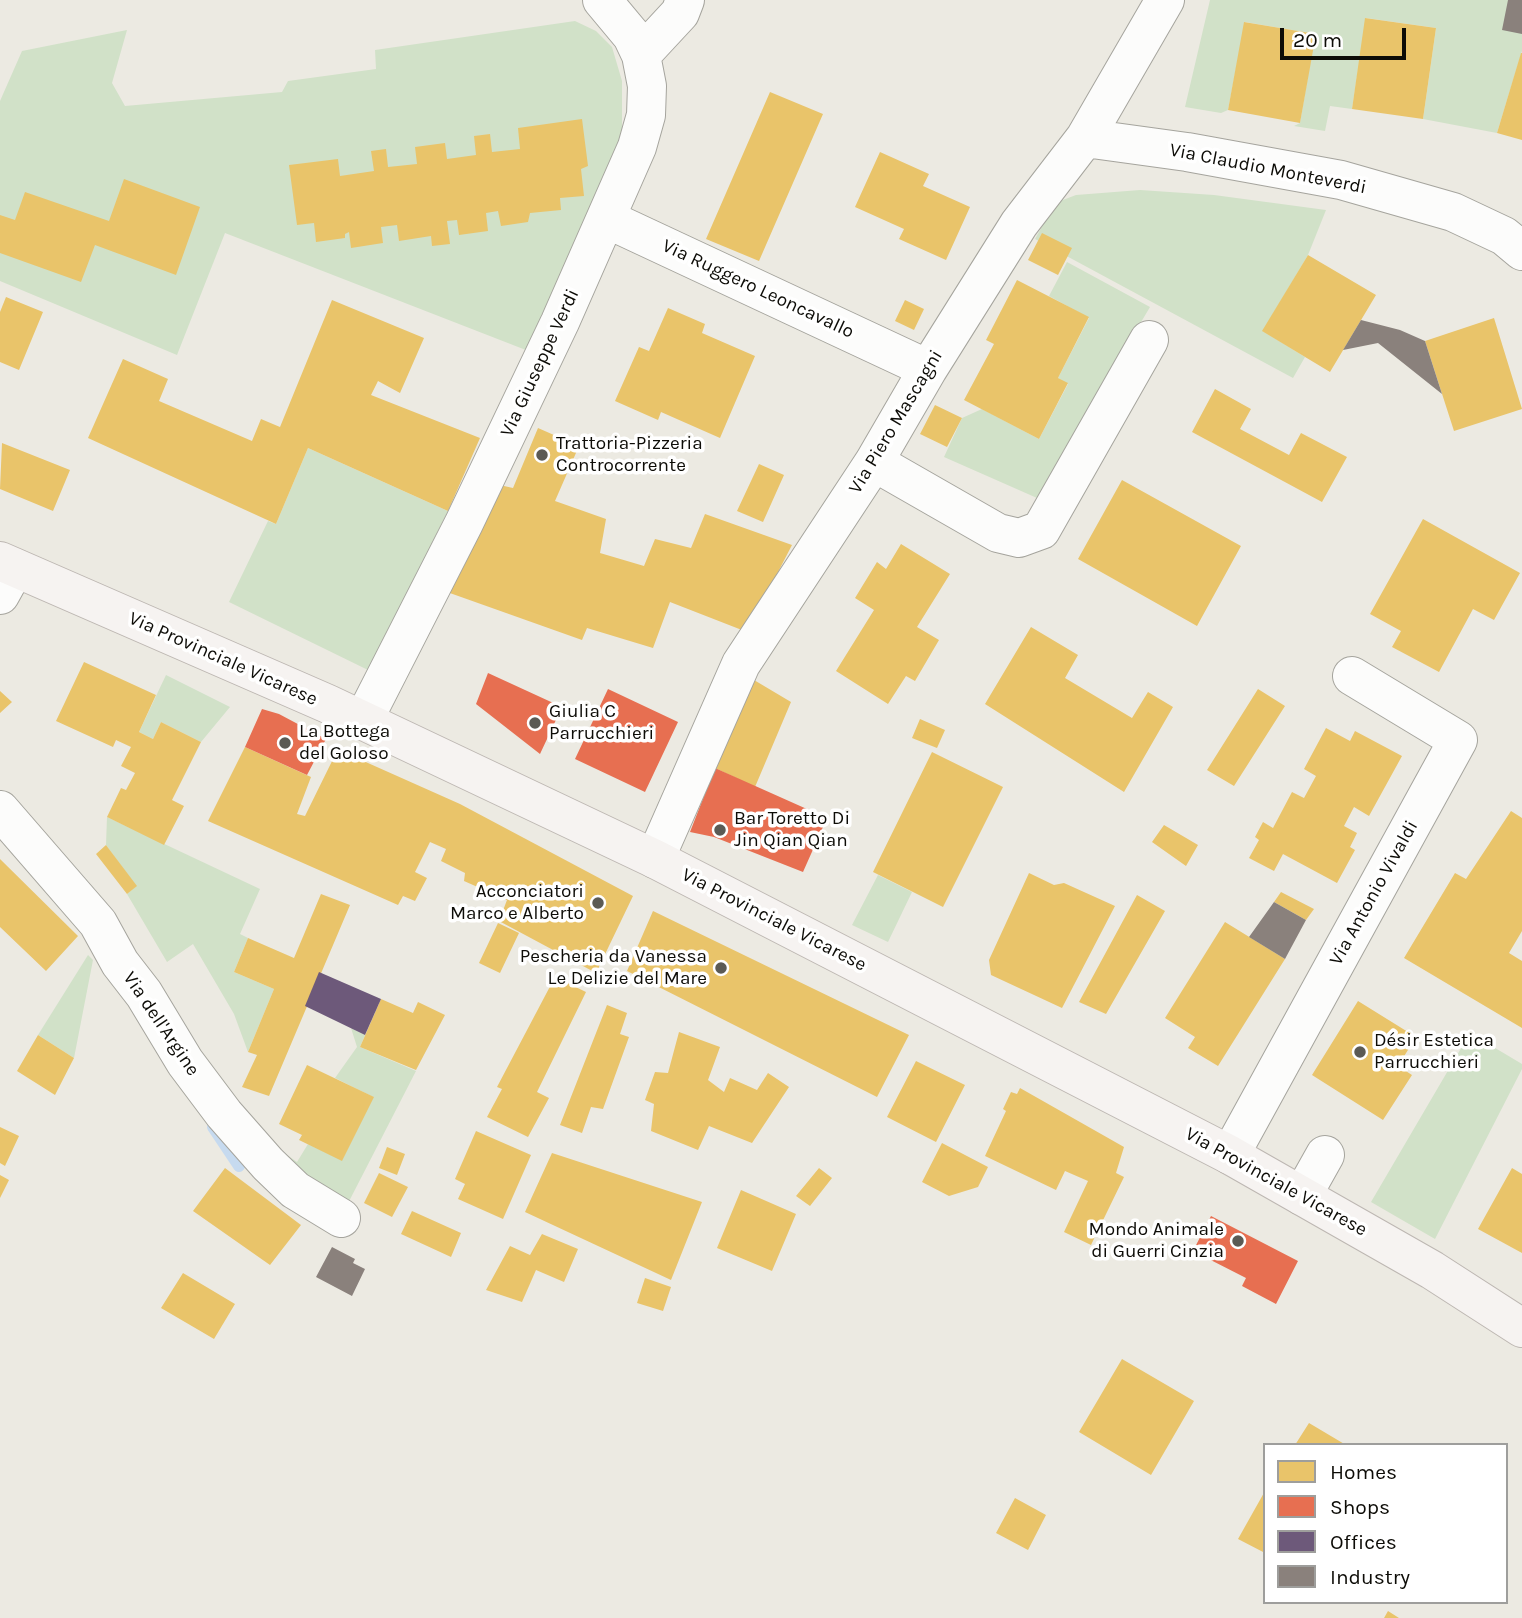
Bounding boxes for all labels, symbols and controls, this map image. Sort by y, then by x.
scale bar [1284,14,1410,58]
text: 20 m [1293,28,1342,52]
street label: Via Claudio Monteverdi [1168,139,1368,199]
street label: Via Ruggero Leoncavallo [658,234,858,344]
street label: Via Giuseppe Verdi [496,285,584,441]
street label: Via Piero Mascagni [844,346,948,498]
place label: Trattoria-Pizzeria Controcorrente [556,433,703,477]
marker: Trattoria-Pizzeria Controcorrente [534,447,550,463]
street label: Via Provinciale Vicarese [125,607,321,711]
place label: Giulia C Parrucchieri [549,701,654,745]
marker: Giulia C Parrucchieri [527,715,543,731]
place label: La Bottega del Goloso [299,721,390,765]
marker: La Bottega del Goloso [277,735,293,751]
place label: Bar Toretto Di Jin Qian Qian [734,808,850,852]
street label: Via Antonio Vivaldi [1325,817,1423,969]
marker: Bar Toretto Di Jin Qian Qian [712,822,728,838]
street label: Via Provinciale Vicarese [678,863,870,977]
place label: Acconciatori Marco e Alberto [450,881,584,925]
marker: Acconciatori Marco e Alberto [590,895,606,911]
place label: Pescheria da Vanessa Le Delizie del Mare [520,946,707,990]
marker: Pescheria da Vanessa Le Delizie del Mare [713,960,729,976]
street label: Via dell'Argine [118,968,204,1080]
place label: Désir Estetica Parrucchieri [1374,1030,1494,1074]
marker: Désir Estetica Parrucchieri [1352,1044,1368,1060]
street label: Via Provinciale Vicarese [1181,1123,1371,1241]
place label: Mondo Animale di Guerri Cinzia [1089,1219,1224,1263]
marker: Mondo Animale di Guerri Cinzia [1230,1233,1246,1249]
legend [1263,1443,1508,1604]
text: Homes [1330,1460,1397,1484]
text: Shops [1330,1495,1390,1519]
text: Offices [1330,1530,1397,1554]
text: Industry [1330,1565,1410,1589]

